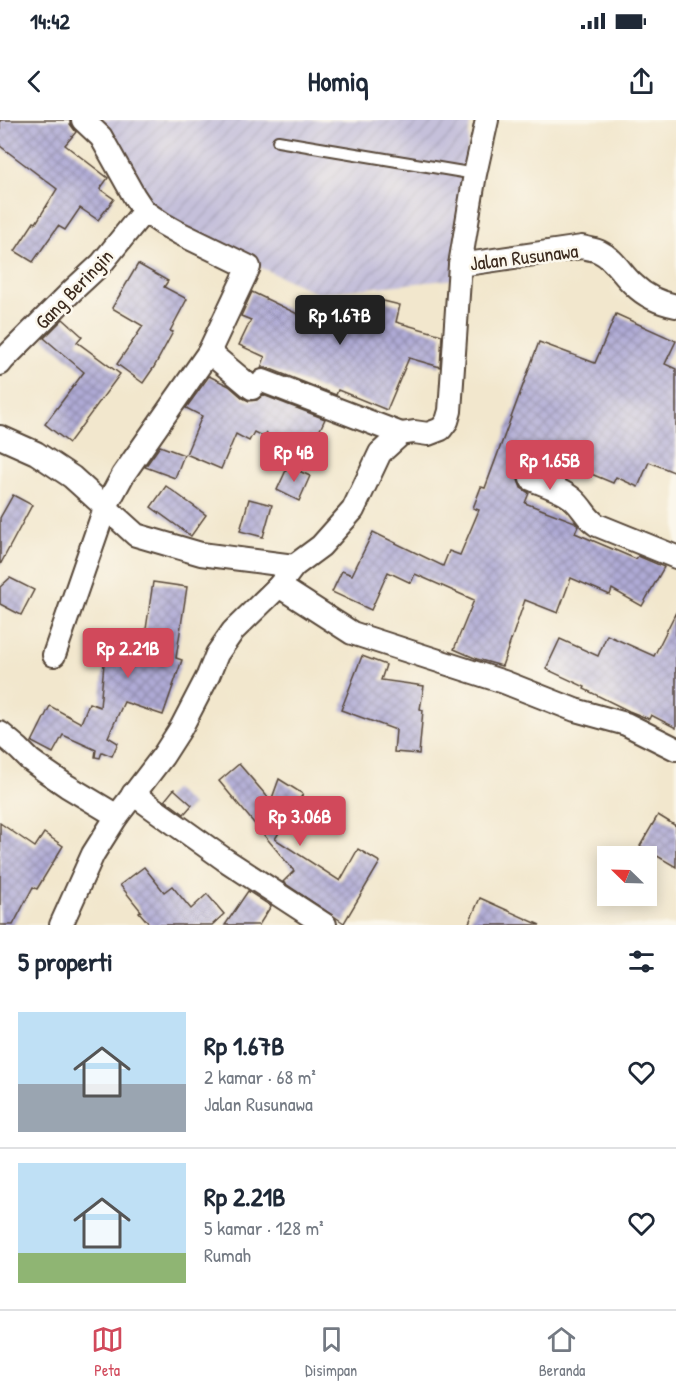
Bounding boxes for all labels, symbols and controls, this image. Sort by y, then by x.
text: 14:42 [30,6,70,36]
text: Homiq [308,63,368,99]
icon: back [18,65,51,98]
icon: share [625,65,658,98]
street label: Jalan Rusunawa [468,236,580,277]
street label: Gang Beringin [29,243,119,335]
pin: Rp 1.67B [278,295,402,346]
text: Rp 1.67B [309,301,371,328]
pin: Rp 4B [252,432,336,483]
text: Rp 4B [274,438,314,465]
pin: Rp 1.65B [488,440,612,491]
text: Rp 1.65B [520,446,580,473]
pin: Rp 2.21B [66,628,190,679]
text: Rp 2.21B [97,634,159,661]
pin: Rp 3.06B [238,796,362,847]
text: Rp 3.06B [269,802,331,829]
north arrow [597,846,657,906]
map controls [597,846,657,906]
text: 5 properti [18,944,113,979]
icon: filters [625,945,658,978]
text: Rp 1.67B [204,1028,284,1063]
icon: home [66,1036,138,1108]
icon: heart [625,1056,658,1089]
text: 2 kamar · 68 m² [204,1063,316,1090]
text: Jalan Rusunawa [204,1090,313,1117]
text: Rp 2.21B [204,1179,285,1214]
icon: home [66,1187,138,1259]
icon: heart [625,1207,658,1240]
text: 5 kamar · 128 m² [204,1214,324,1241]
text: Rumah [204,1241,251,1268]
tab: Peta [91,1323,124,1381]
tab: Disimpan [305,1323,357,1381]
tab: Beranda [539,1323,585,1381]

